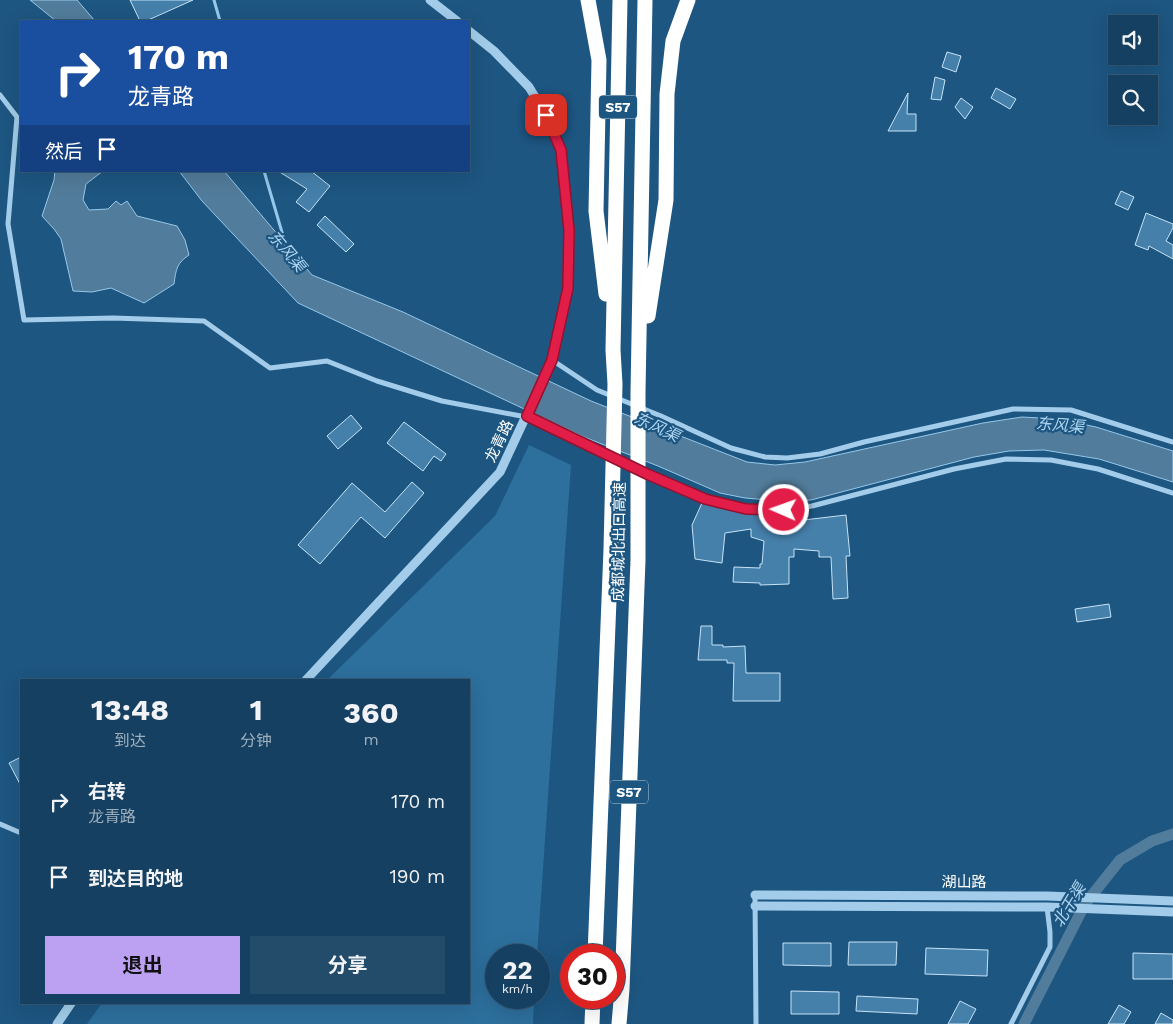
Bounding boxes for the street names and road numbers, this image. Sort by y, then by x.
road number: S57 [599,95,637,118]
street label: 龙青路 [481,417,517,465]
street label: 成都城北出口高速 [609,482,629,602]
road number: S57 [610,780,648,804]
street label: 湖山路 [941,873,987,891]

